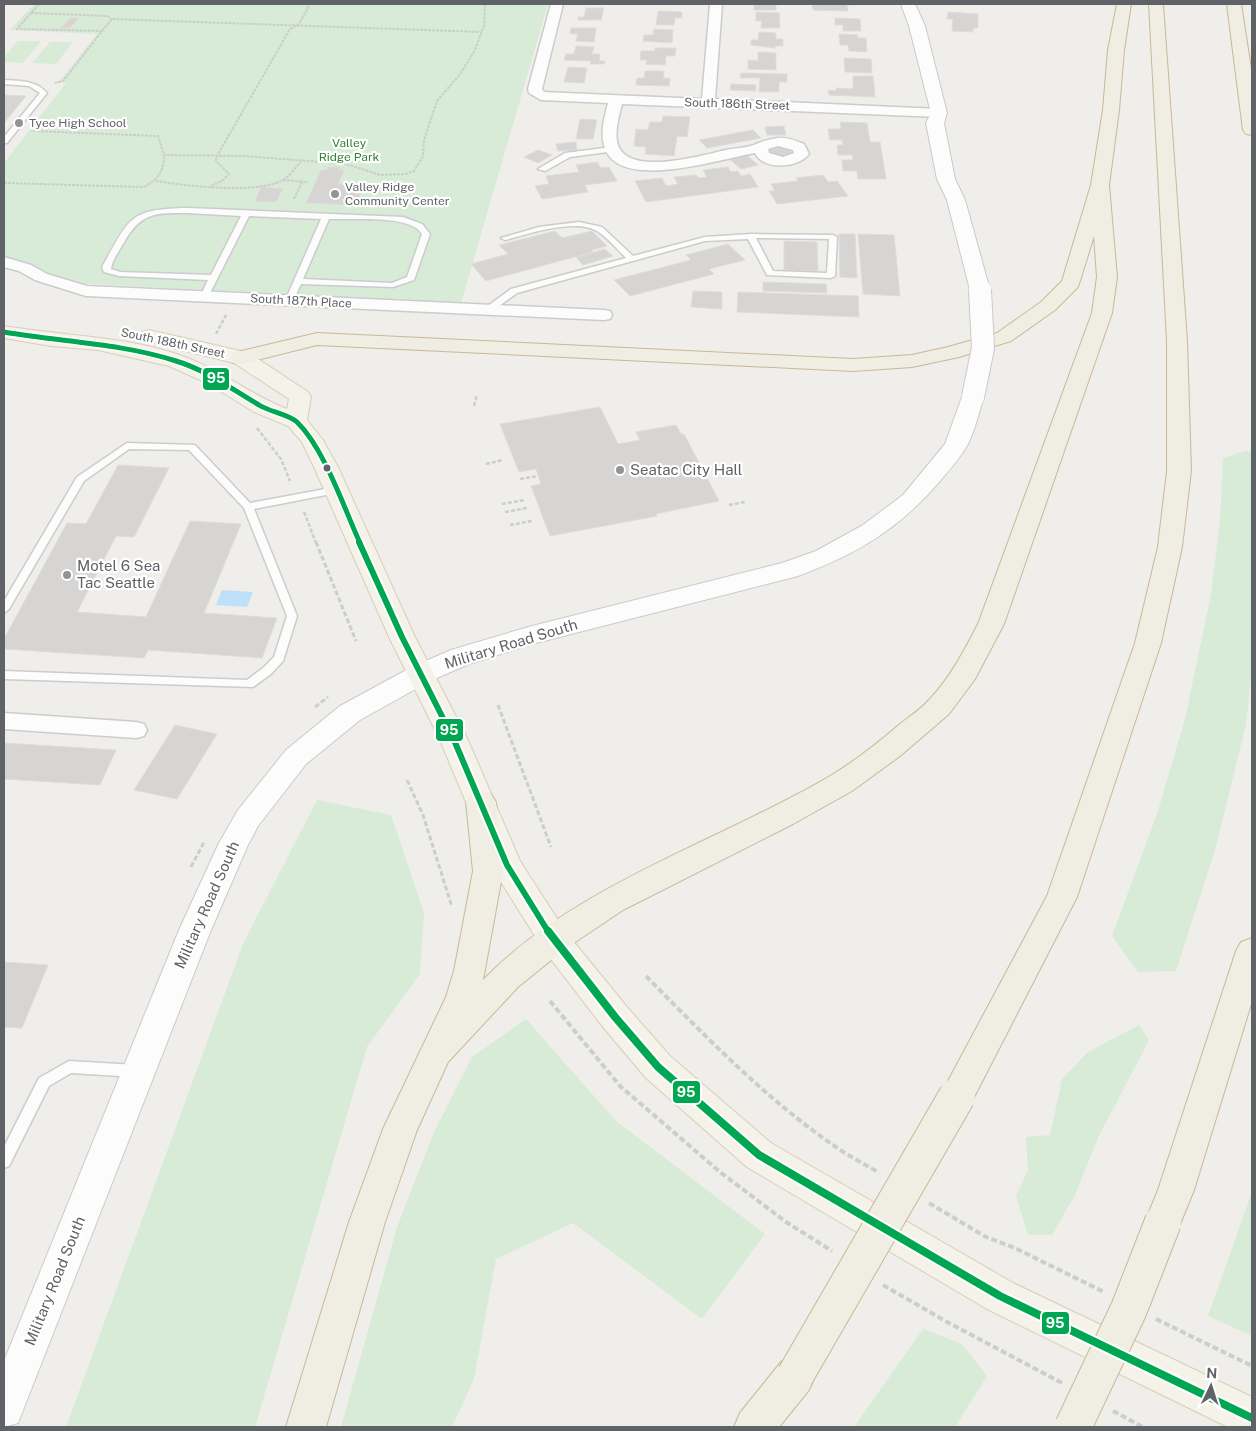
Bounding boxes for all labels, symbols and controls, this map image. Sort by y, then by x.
street label: South 186th Street [684,95,790,113]
place label: Tyee High School [29,116,127,130]
marker: Tyee High School [13,117,25,129]
park label: Valley Ridge Park [319,136,380,164]
place label: Valley Ridge Community Center [345,180,450,208]
marker: Valley Ridge Community Center [329,188,341,200]
street label: South 187th Place [250,291,352,311]
street label: South 188th Street [120,325,227,361]
line badge: 95 [202,367,230,391]
text: 95 [207,370,225,386]
place label: Seatac City Hall [630,461,742,478]
unlabelled marker [322,463,332,473]
marker: Seatac City Hall [614,464,626,476]
place label: Motel 6 Sea Tac Seattle [77,557,160,591]
marker: Motel 6 Sea Tac Seattle [61,569,73,581]
street label: Military Road South [442,615,579,672]
line badge: 95 [435,718,464,742]
text: 95 [440,722,458,738]
street label: Military Road South [171,838,242,971]
line badge: 95 [672,1080,701,1104]
text: 95 [677,1084,695,1100]
street label: Military Road South [21,1214,88,1348]
line badge: 95 [1041,1311,1070,1335]
text: 95 [1046,1315,1064,1331]
north arrow [1186,1361,1236,1411]
text: N [1206,1365,1218,1381]

